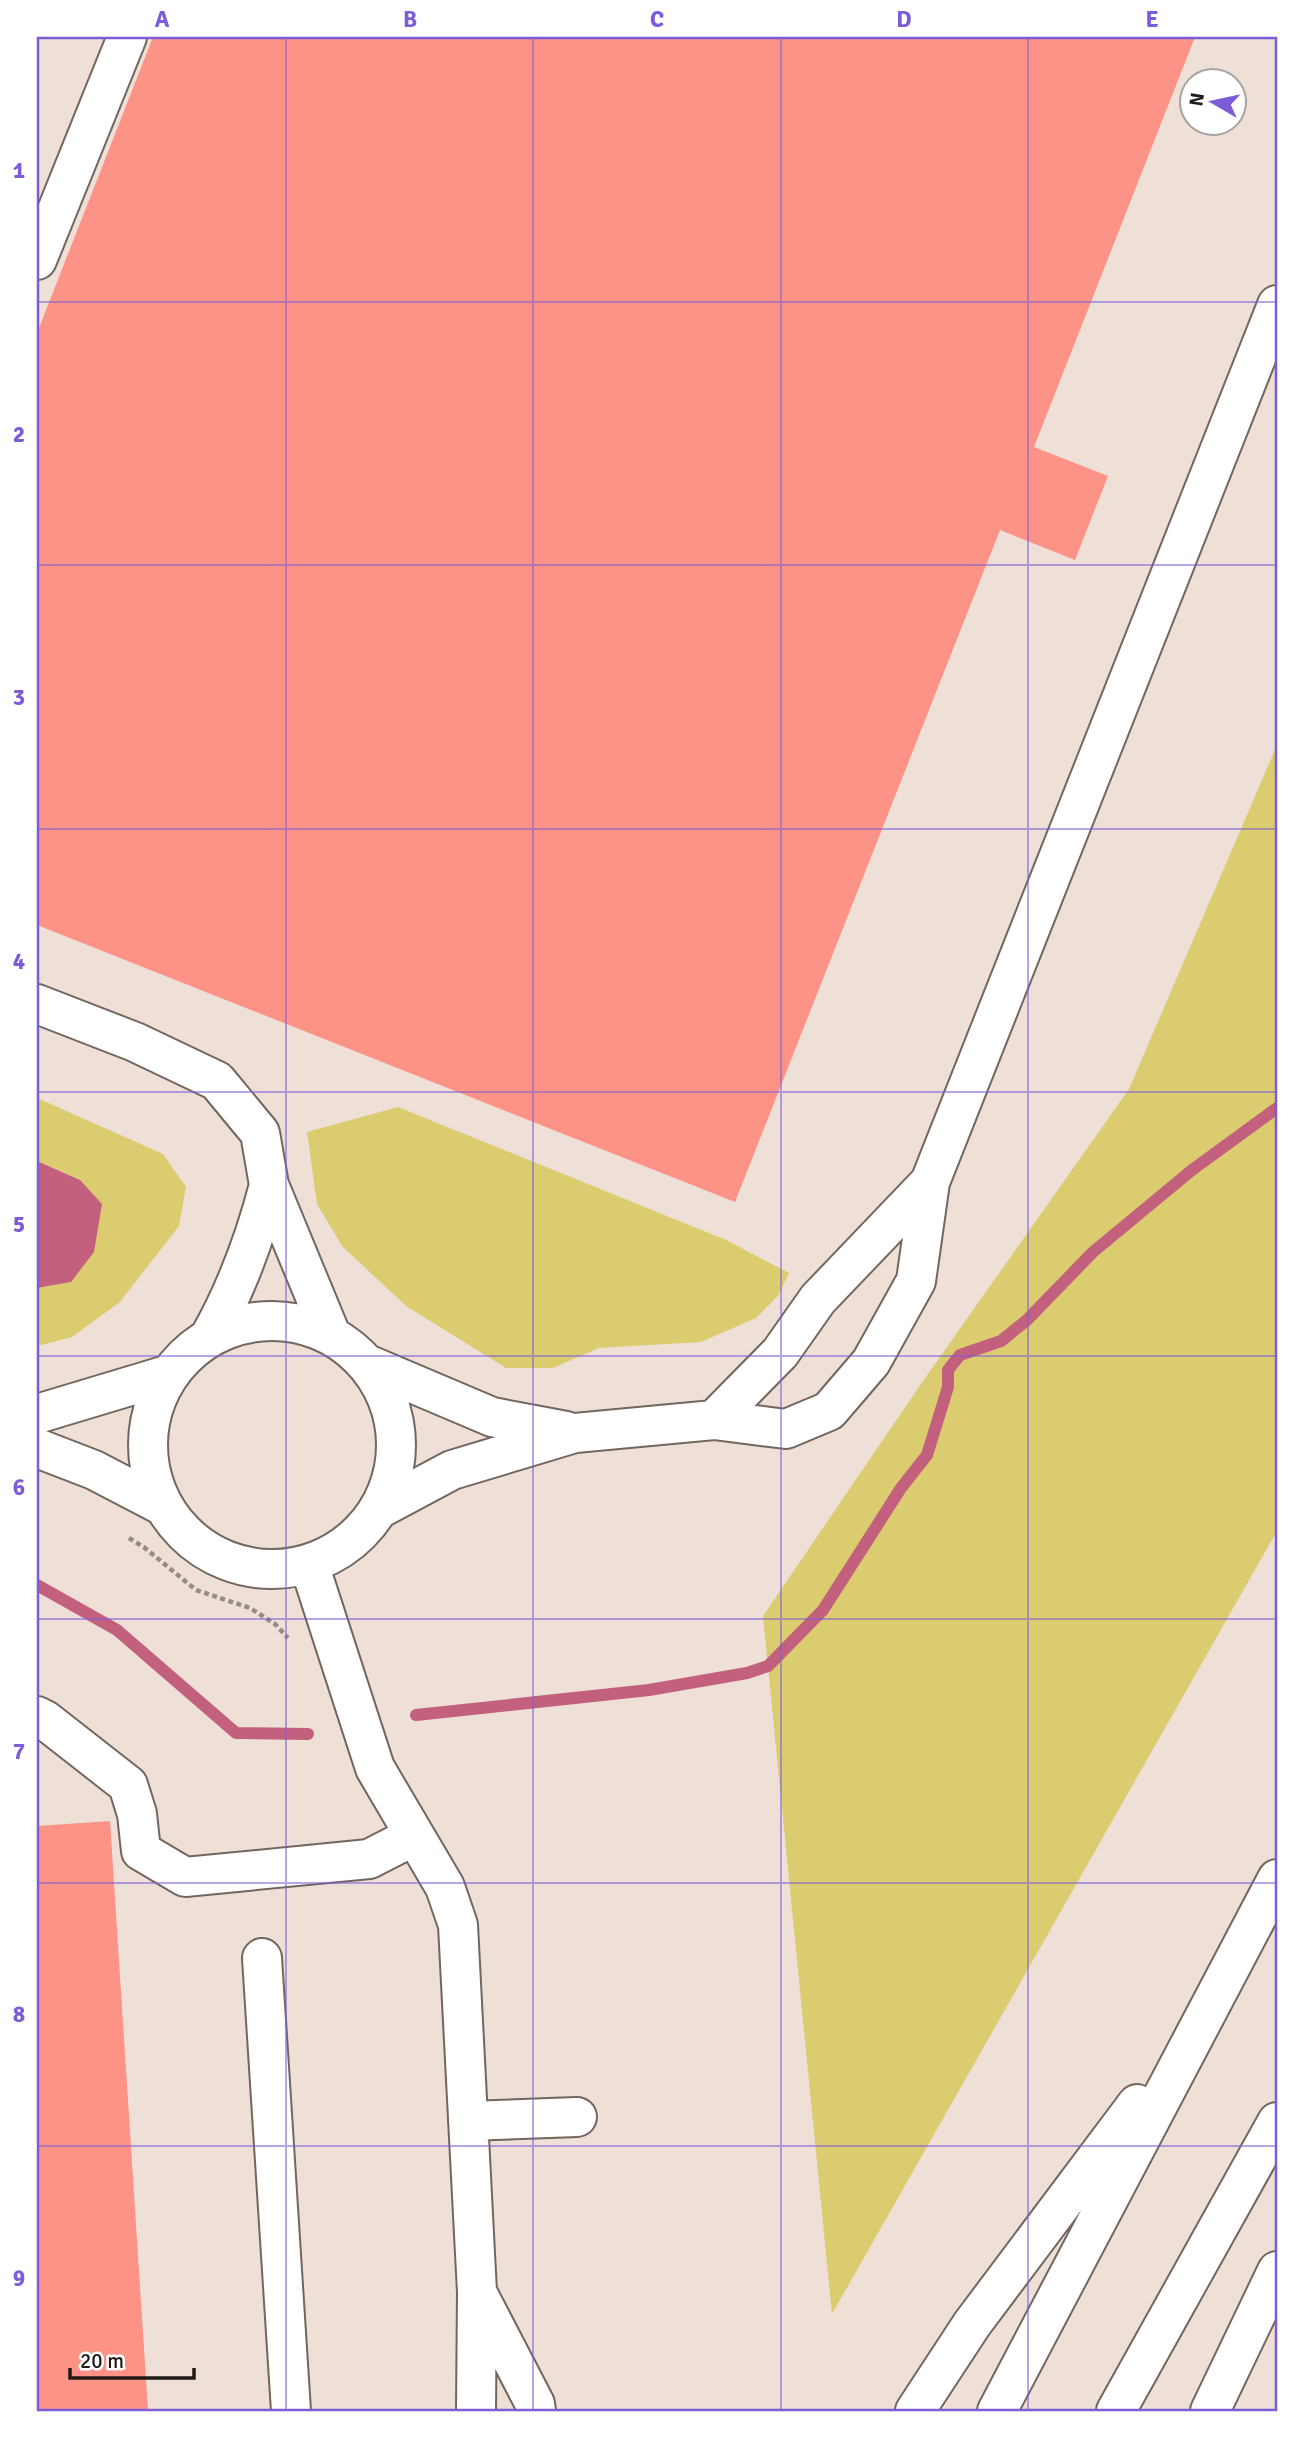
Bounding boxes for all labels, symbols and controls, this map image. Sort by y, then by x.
text: A [155,5,170,34]
text: B [403,5,417,34]
text: C [650,5,664,34]
text: D [896,5,912,34]
text: E [1145,5,1159,34]
north arrow [1178,66,1248,136]
text: N [1184,91,1210,108]
text: 1 [13,156,25,185]
text: 2 [13,420,25,449]
text: 3 [13,683,25,712]
text: 4 [13,947,25,976]
text: 5 [13,1210,25,1239]
text: 6 [13,1473,25,1502]
text: 7 [13,1737,25,1766]
text: 8 [13,2000,25,2029]
text: 9 [13,2264,25,2293]
scale bar [70,2336,194,2380]
text: 20 m [80,2348,124,2374]

